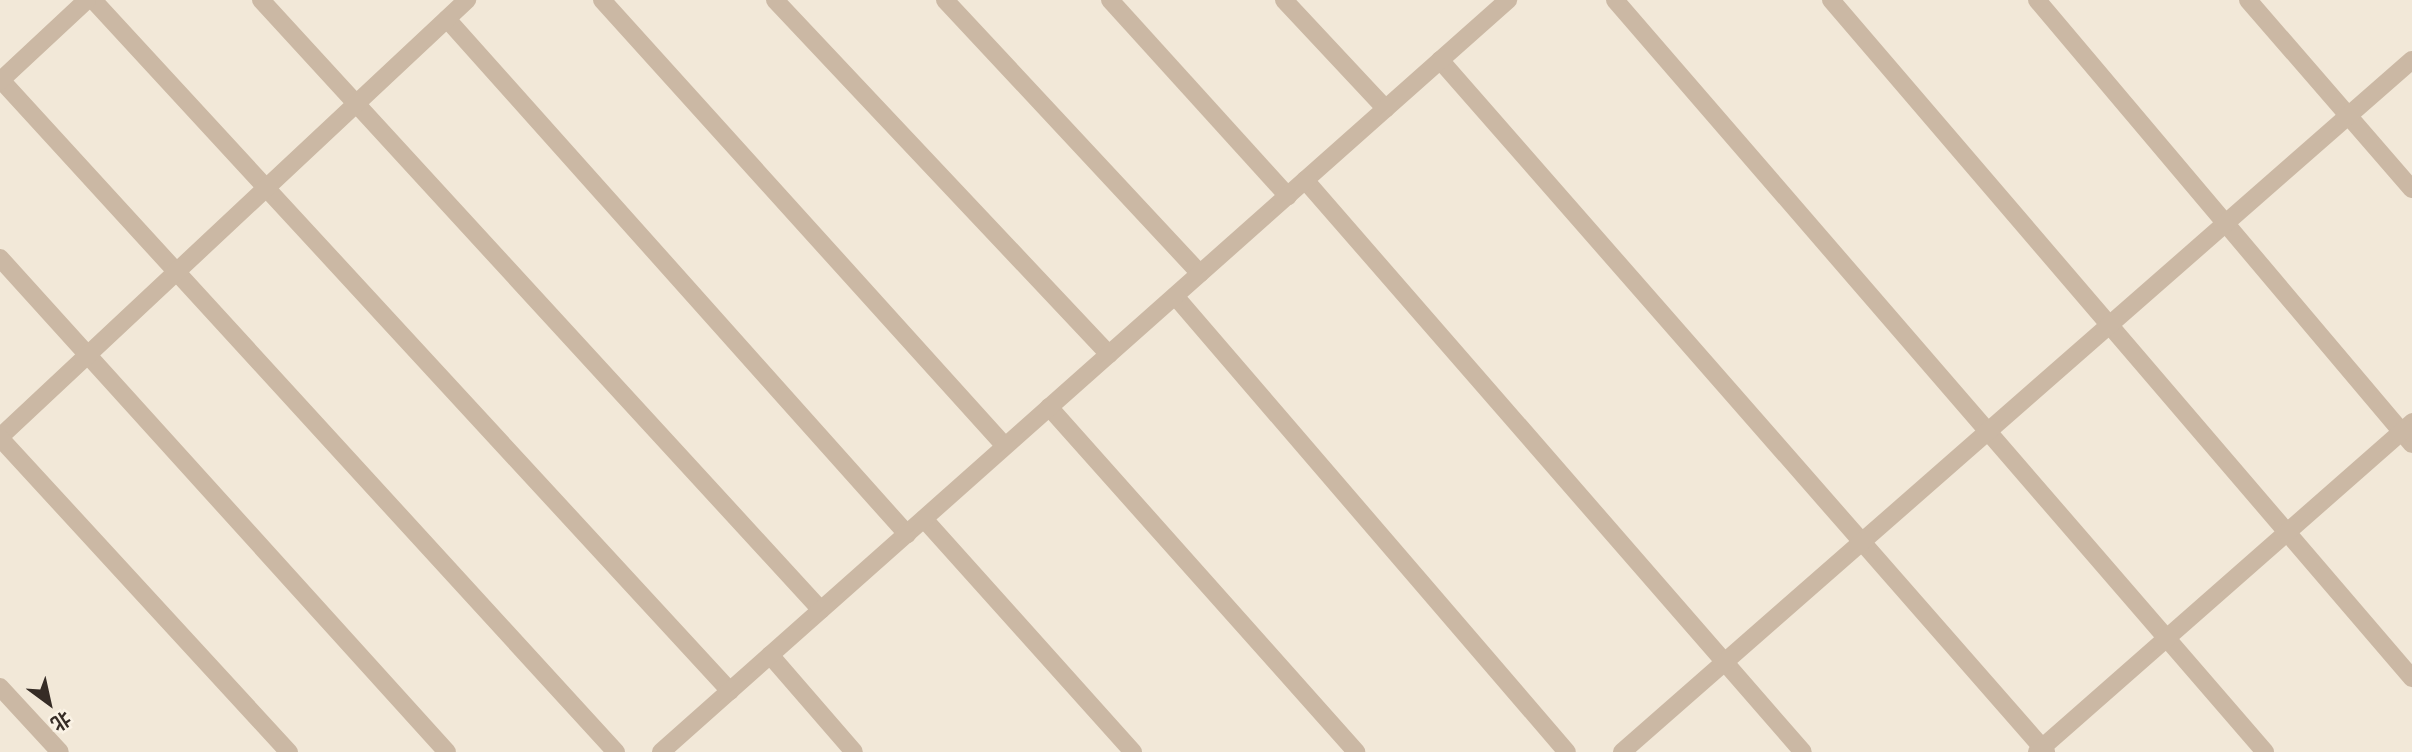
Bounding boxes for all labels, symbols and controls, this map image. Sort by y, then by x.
north arrow [14,668,84,738]
text: 北 [45,705,75,737]

